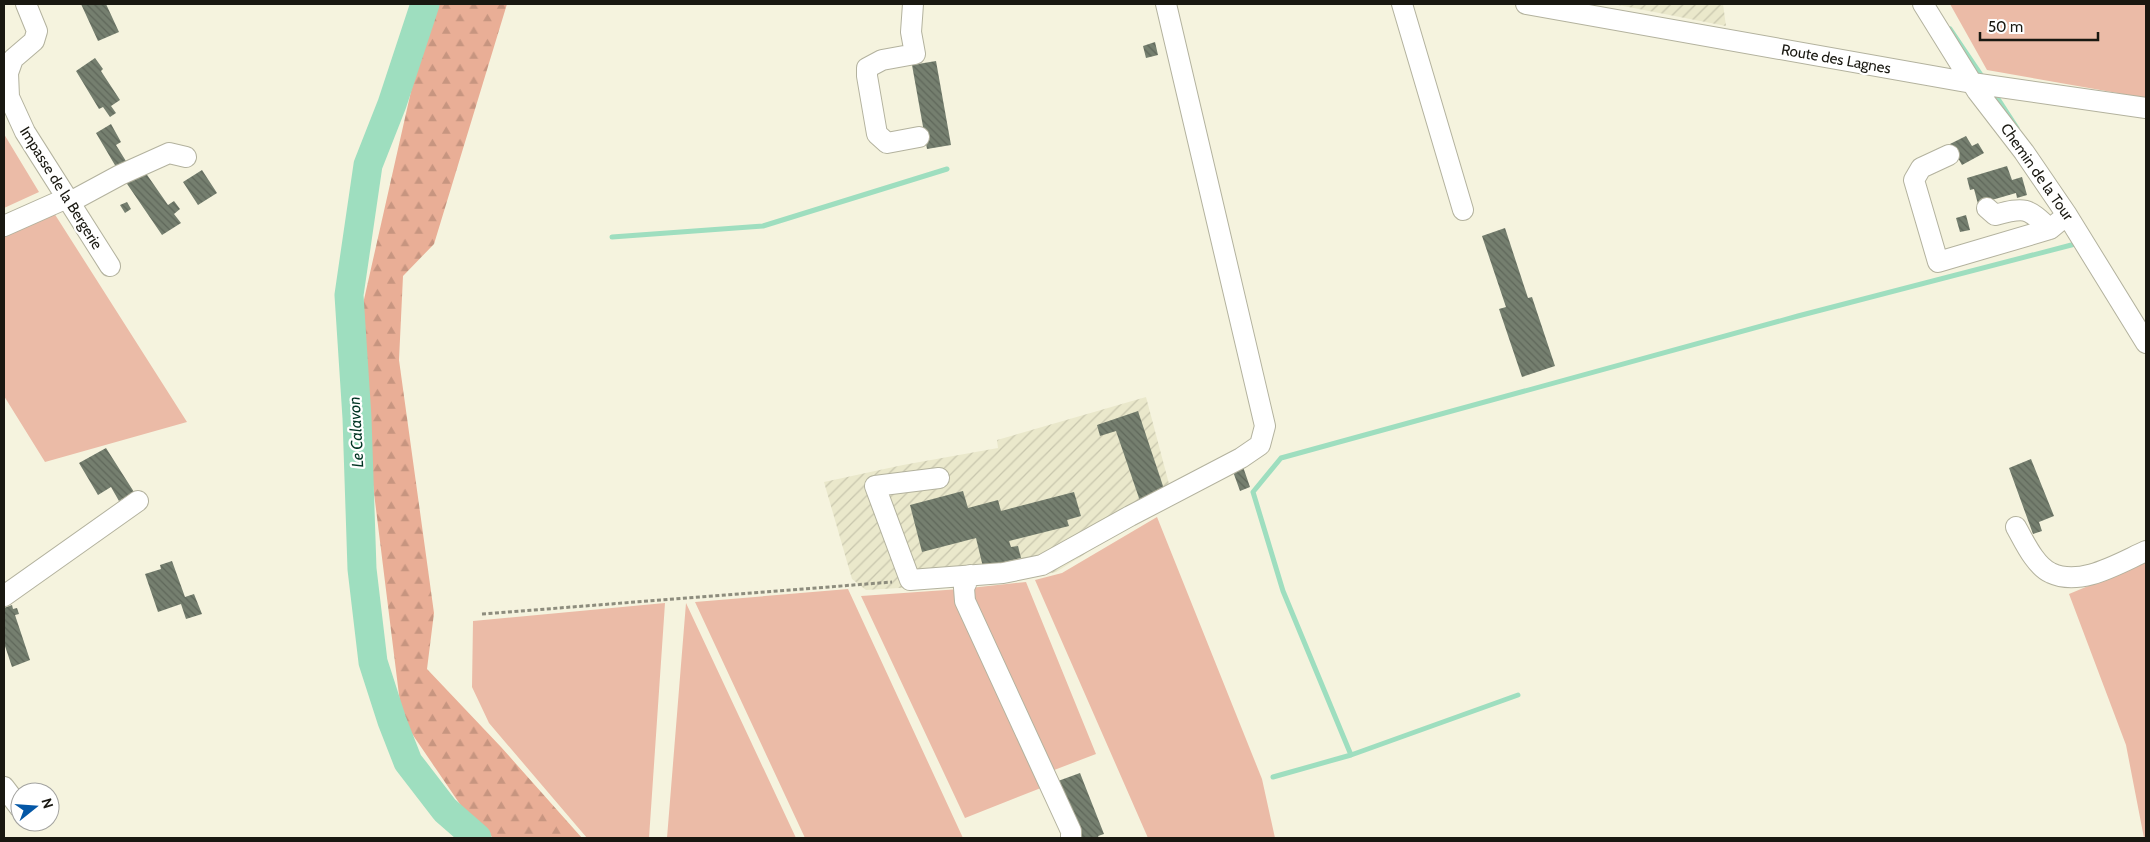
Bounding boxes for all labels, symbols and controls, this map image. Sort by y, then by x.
scale bar [1980,10,2098,42]
text: 50 m [1988,18,2023,36]
street label: Route des Lagnes [1780,41,1892,77]
street label: Chemin de la Tour [1997,120,2077,224]
street label: Impasse de la Bergerie [16,123,106,253]
water label: Le Calavon [345,396,367,468]
north arrow [10,782,60,832]
text: N [37,796,57,811]

